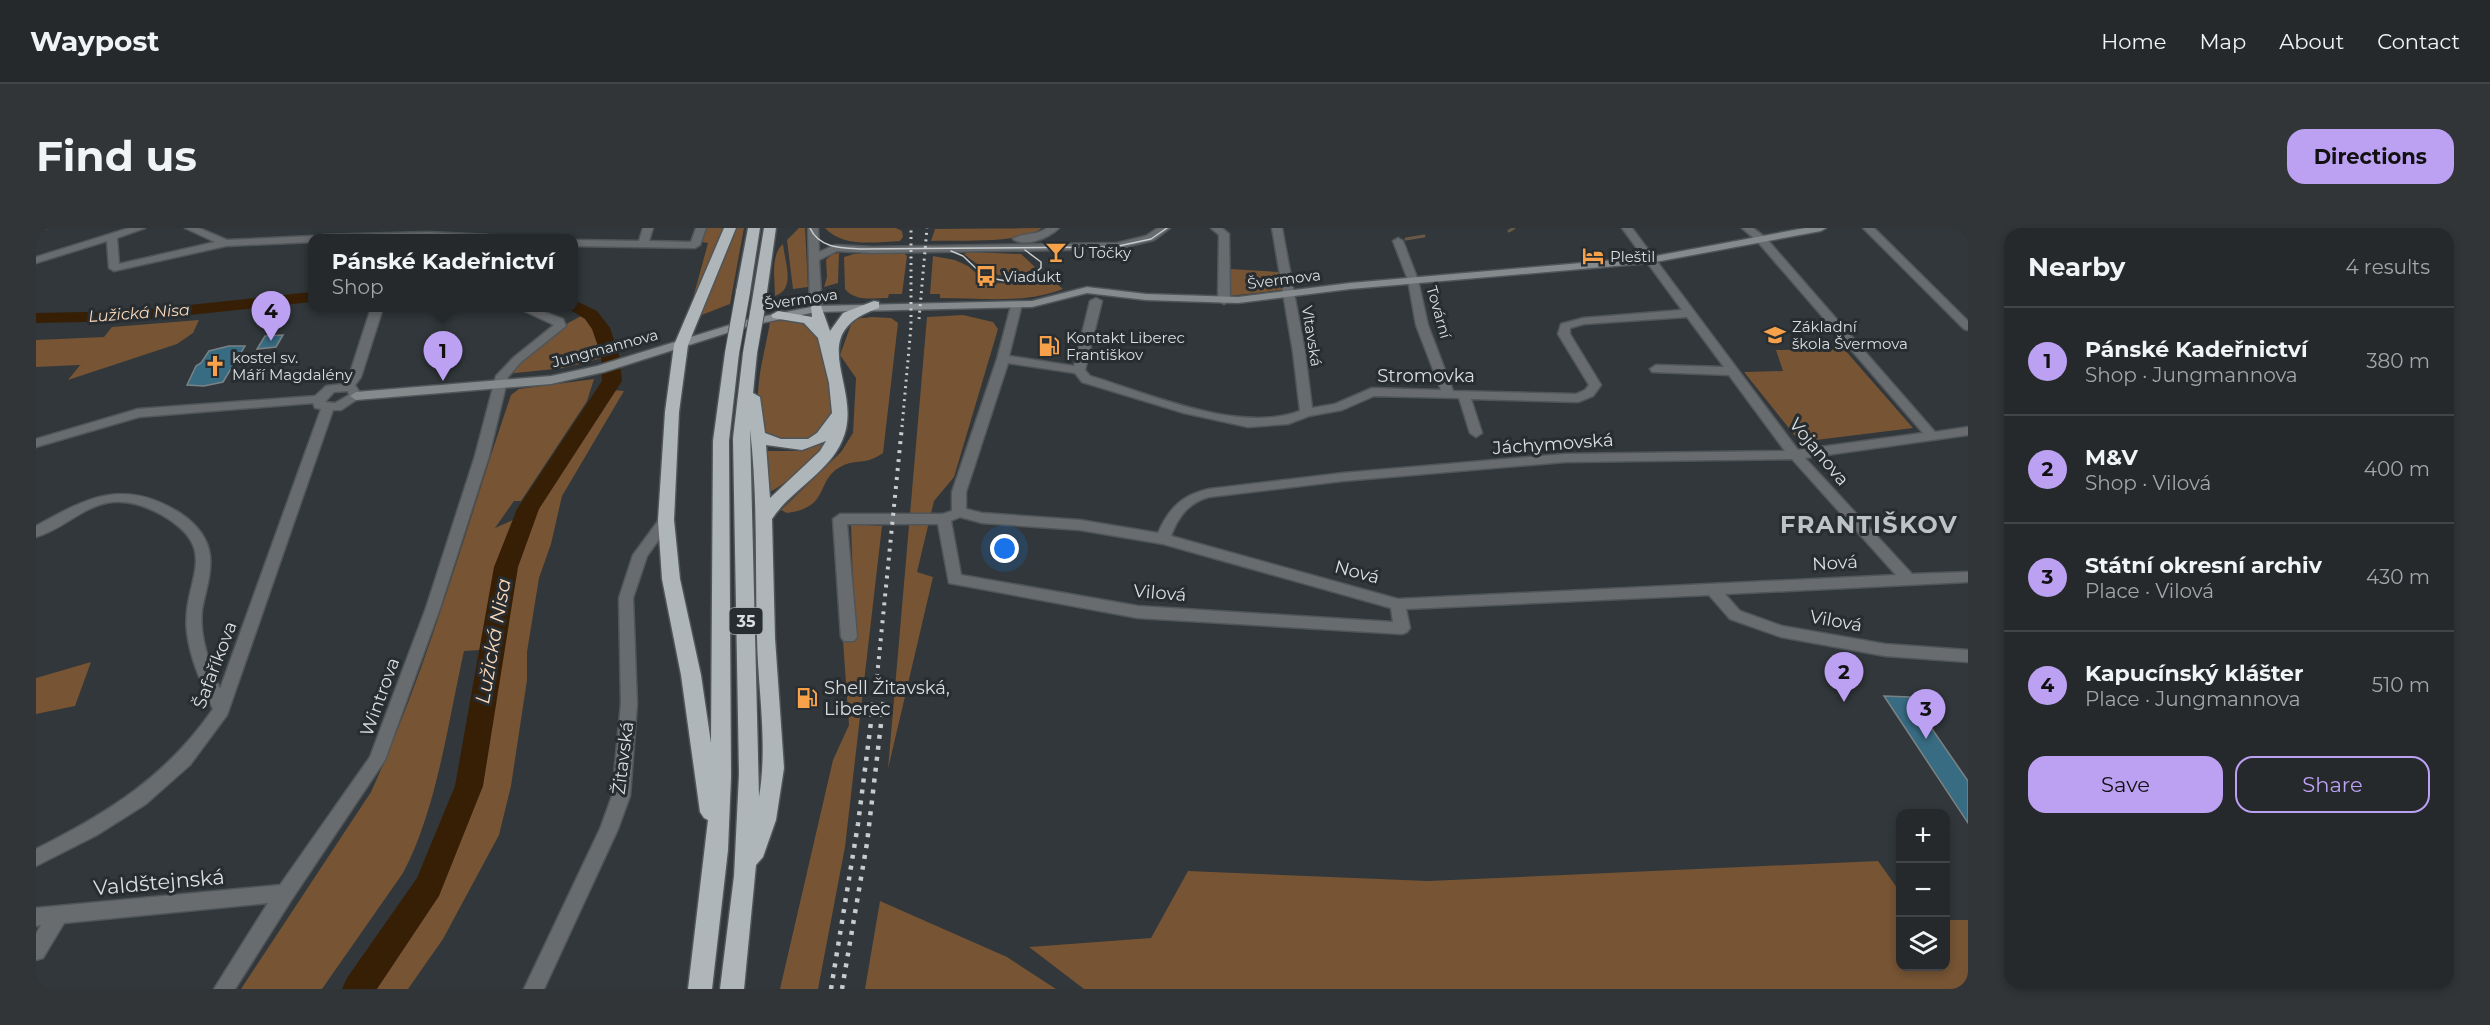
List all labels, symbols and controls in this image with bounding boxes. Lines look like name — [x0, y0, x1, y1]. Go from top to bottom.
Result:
text: Waypost — [30, 24, 160, 58]
text: Home — [2101, 29, 2166, 54]
text: Map — [2199, 29, 2246, 54]
text: About — [2279, 29, 2344, 54]
text: Contact — [2377, 29, 2460, 54]
button: Directions — [2287, 129, 2454, 184]
text: Find us — [36, 130, 197, 182]
popup — [308, 234, 578, 312]
bar icon: U Točky — [1044, 240, 1068, 264]
place label: U Točky — [1073, 243, 1132, 262]
hotel icon: Pleštil — [1581, 244, 1605, 268]
place label: Pleštil — [1610, 247, 1655, 266]
text: Pánské Kadeřnictví — [332, 248, 554, 275]
text: Nearby — [2028, 251, 2125, 283]
text: 4 results — [2345, 255, 2430, 279]
bus stop icon: Viadukt — [974, 264, 998, 288]
street label: Švermova — [1246, 265, 1322, 293]
place label: Viadukt — [1003, 267, 1061, 286]
text: Shop — [332, 275, 384, 299]
street label: Švermova — [763, 284, 839, 314]
street label: Tovární — [1422, 284, 1456, 341]
pin: 4 — [252, 291, 290, 341]
water label: Lužická Nisa — [88, 300, 190, 326]
street label: Vltavská — [1298, 304, 1326, 368]
place label: Základní škola Švermova — [1792, 317, 1908, 353]
school or university icon: Základní škola Švermova — [1763, 323, 1787, 347]
street label: Jungmannova — [549, 325, 660, 372]
place label: Kontakt Liberec Františkov — [1066, 328, 1185, 364]
pin: 1 — [424, 332, 462, 381]
fuel station icon: Kontakt Liberec Františkov — [1037, 334, 1061, 358]
text: Pánské Kadeřnictví — [2085, 336, 2308, 363]
place label: kostel sv. Máří Magdalény — [232, 348, 353, 384]
text: 1 — [2044, 349, 2051, 373]
text: 380 m — [2366, 349, 2430, 373]
church icon: kostel sv. Máří Magdalény — [203, 354, 227, 378]
text: Shop · Jungmannova — [2085, 363, 2298, 387]
street label: Stromovka — [1377, 365, 1475, 387]
street label: Vojanova — [1784, 414, 1854, 490]
street label: Jáchymovská — [1491, 429, 1614, 459]
text: M&V — [2085, 444, 2138, 471]
text: 2 — [2042, 457, 2053, 481]
text: 400 m — [2364, 457, 2430, 481]
text: Shop · Vilová — [2085, 471, 2211, 495]
district label: FRANTIŠKOV — [1780, 510, 1958, 539]
your location — [990, 534, 1019, 563]
street label: Nová — [1812, 551, 1858, 575]
text: Státní okresní archiv — [2085, 552, 2322, 579]
street label: Nová — [1332, 555, 1382, 589]
text: 3 — [2042, 565, 2053, 589]
text: 430 m — [2366, 565, 2430, 589]
water label: Lužická Nisa — [470, 576, 516, 706]
text: Place · Vilová — [2085, 579, 2214, 603]
street label: Vilová — [1133, 580, 1187, 606]
street label: Vilová — [1808, 606, 1864, 636]
road number: 35 — [730, 608, 762, 634]
street label: Šafaříkova — [188, 618, 242, 712]
pin: 2 — [1824, 652, 1864, 702]
street label: Wintrova — [356, 655, 404, 739]
text: Kapucínský klášter — [2085, 660, 2303, 687]
text: 4 — [2041, 673, 2054, 697]
text: 510 m — [2372, 673, 2430, 697]
place label: Shell Žitavská, Liberec — [824, 677, 950, 720]
fuel station icon: Shell Žitavská, Liberec — [795, 686, 819, 710]
text: Place · Jungmannova — [2085, 687, 2300, 711]
pin: 3 — [1906, 690, 1946, 739]
street label: Žitavská — [608, 720, 638, 796]
button: Save — [2028, 756, 2223, 813]
button: Share — [2235, 756, 2430, 813]
map controls — [1896, 809, 1950, 971]
button: + — [1896, 809, 1950, 863]
button: − — [1896, 863, 1950, 917]
street label: Valdštejnská — [92, 864, 226, 900]
button: layers — [1896, 917, 1950, 971]

